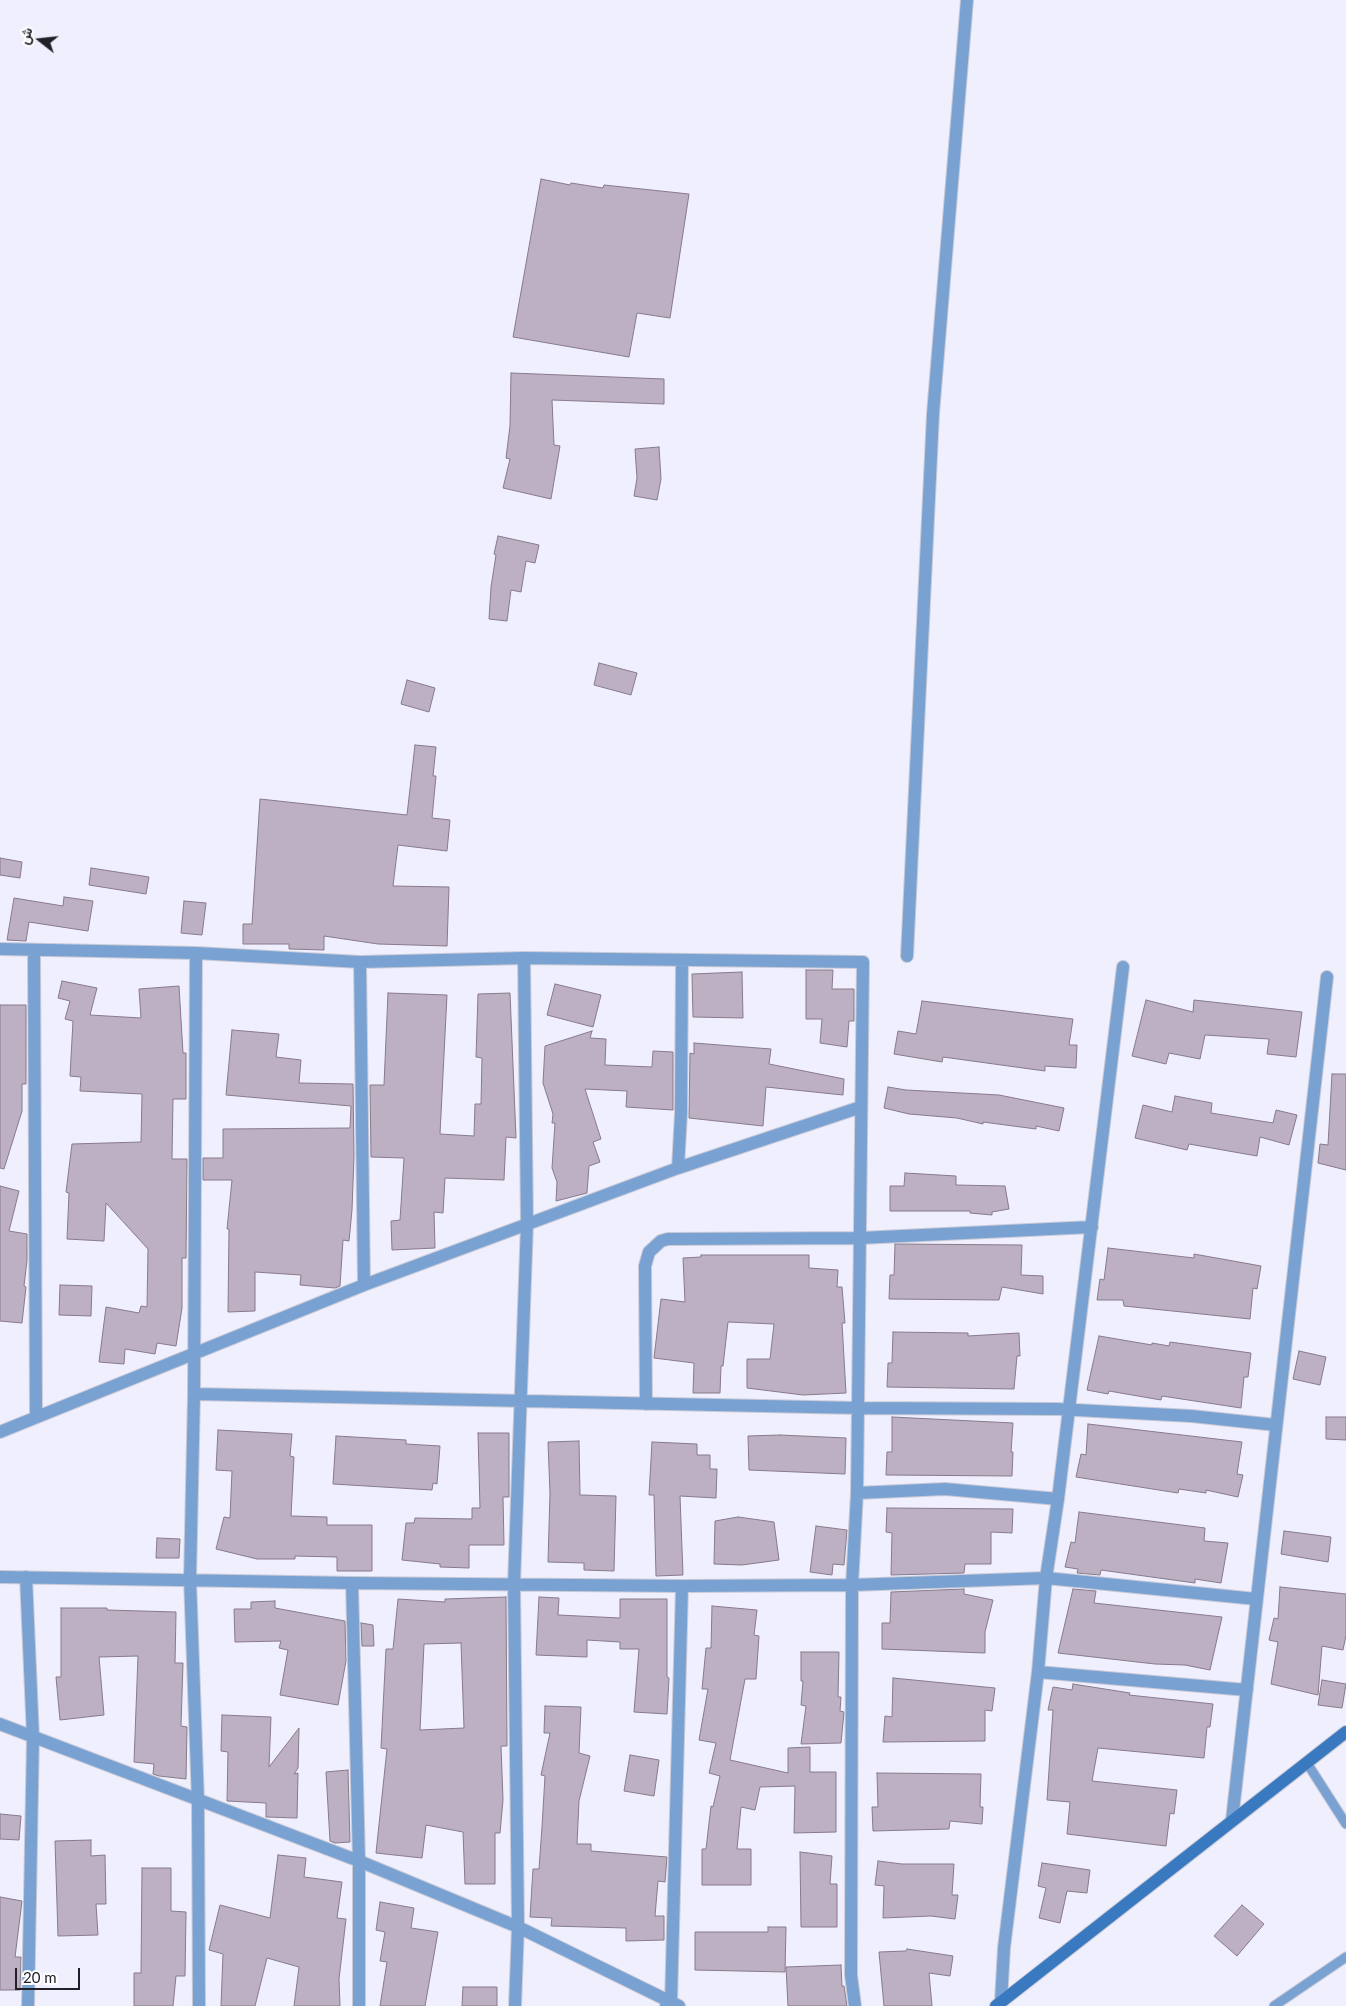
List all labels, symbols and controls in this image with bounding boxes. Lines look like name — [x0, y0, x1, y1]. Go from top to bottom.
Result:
north arrow — [15, 15, 65, 65]
text: ش — [15, 25, 36, 46]
scale bar — [18, 1958, 82, 1990]
text: 20 m — [23, 1968, 57, 1986]

